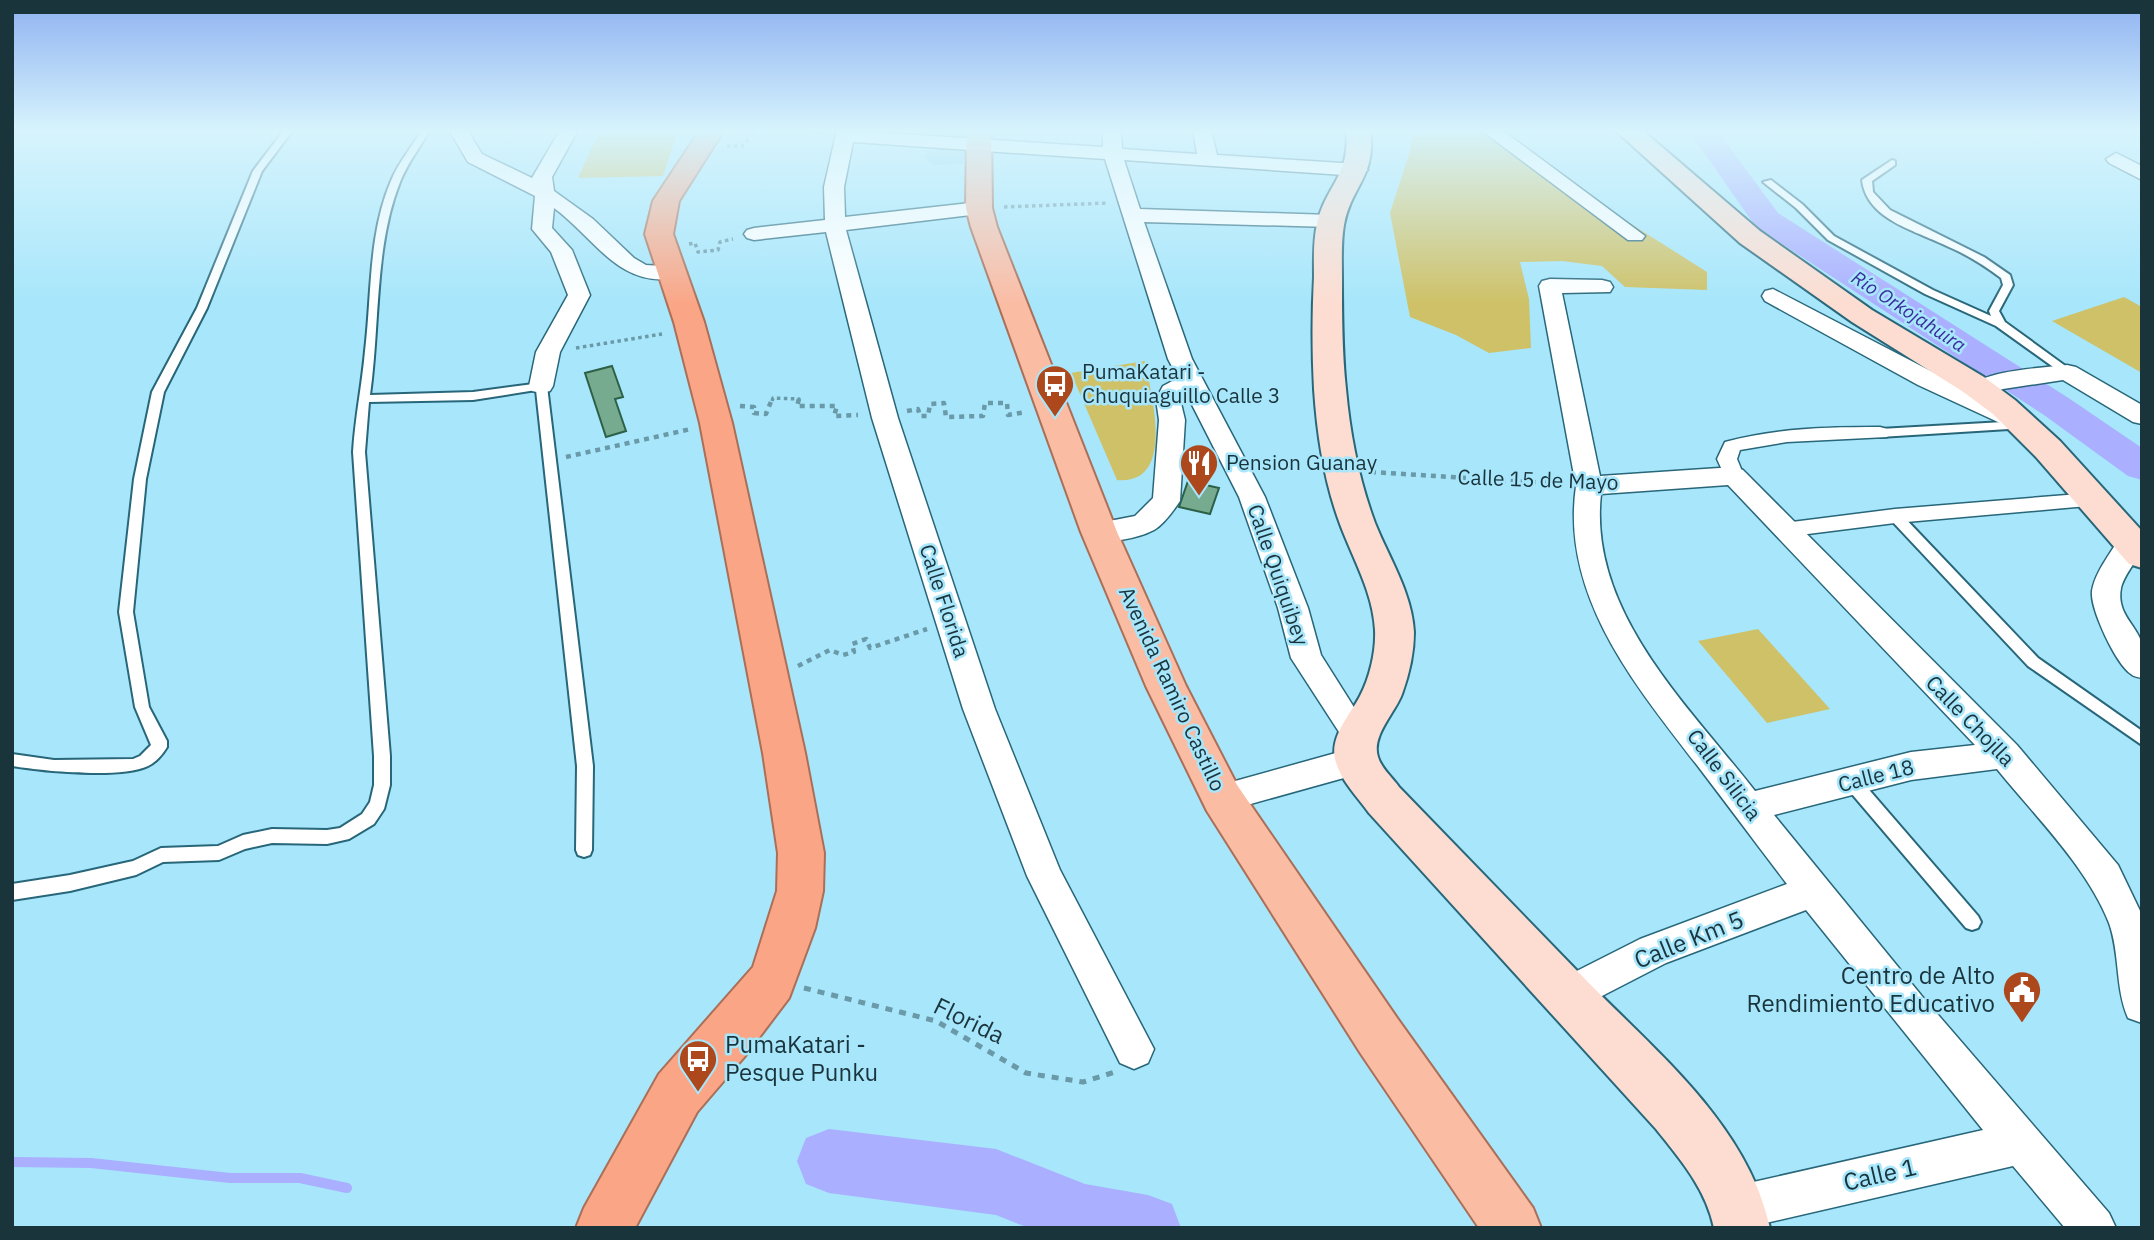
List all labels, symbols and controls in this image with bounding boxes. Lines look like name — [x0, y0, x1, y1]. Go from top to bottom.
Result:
water label: Río Orkojahuira — [1847, 265, 1971, 357]
place label: PumaKatari - Chuquiaguillo Calle 3 — [1082, 357, 1280, 409]
bus stop icon: PumaKatari - Chuquiaguillo Calle 3 — [1034, 363, 1076, 418]
restaurant icon: Pension Guanay — [1178, 442, 1220, 497]
place label: Pension Guanay — [1226, 448, 1378, 476]
street label: Calle 15 de Mayo — [1457, 462, 1619, 496]
street label: Calle Quiquibey — [1242, 500, 1316, 649]
street label: Calle Florida — [913, 540, 976, 661]
street label: Avenida Ramiro Castillo — [1113, 582, 1233, 795]
street label: Calle Chojlla — [1920, 669, 2021, 772]
street label: Calle Silicia — [1681, 723, 1768, 826]
street label: Calle 18 — [1835, 752, 1917, 798]
street label: Calle Km 5 — [1629, 903, 1748, 976]
place label: Centro de Alto Rendimiento Educativo — [1746, 959, 1995, 1019]
public building icon: Centro de Alto Rendimiento Educativo — [2001, 969, 2043, 1024]
street label: Florida — [929, 989, 1010, 1051]
place label: PumaKatari - Pesque Punku — [725, 1028, 878, 1088]
bus stop icon: PumaKatari - Pesque Punku — [677, 1038, 719, 1093]
street label: Calle 1 — [1840, 1150, 1919, 1198]

